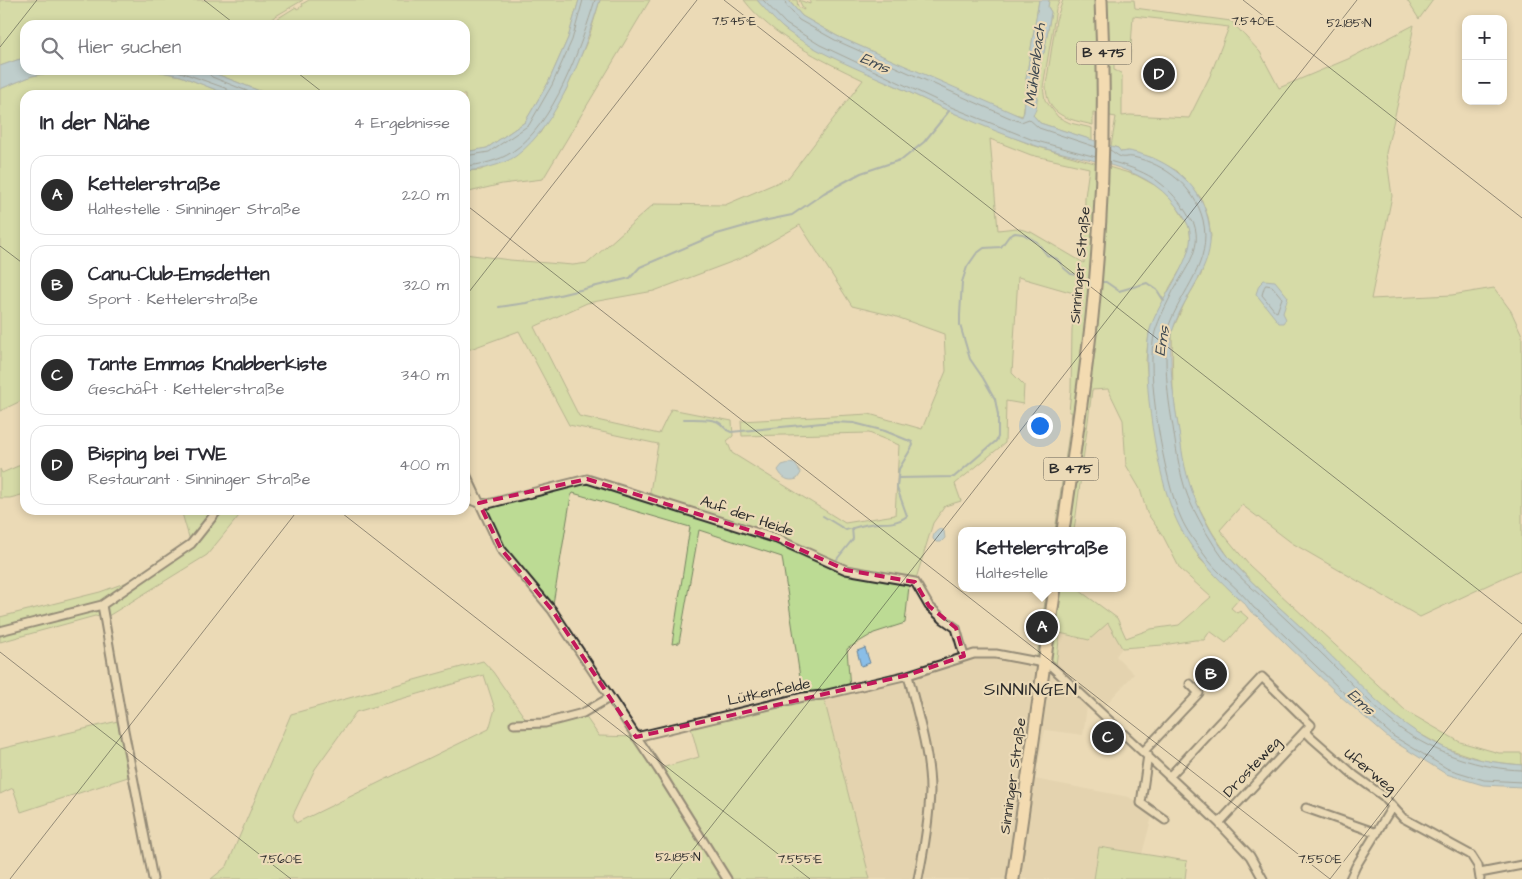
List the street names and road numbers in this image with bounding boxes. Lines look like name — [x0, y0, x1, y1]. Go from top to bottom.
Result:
road number: B 475 — [1076, 42, 1132, 64]
street label: Sinninger Straße — [1064, 206, 1097, 324]
road number: B 475 — [1044, 458, 1098, 480]
street label: Auf der Heide — [697, 490, 797, 542]
street label: Lütkenfelde — [726, 673, 812, 711]
street label: Sinninger Straße — [994, 717, 1033, 836]
street label: Drosteweg — [1218, 732, 1287, 803]
street label: Uferweg — [1339, 743, 1401, 800]

